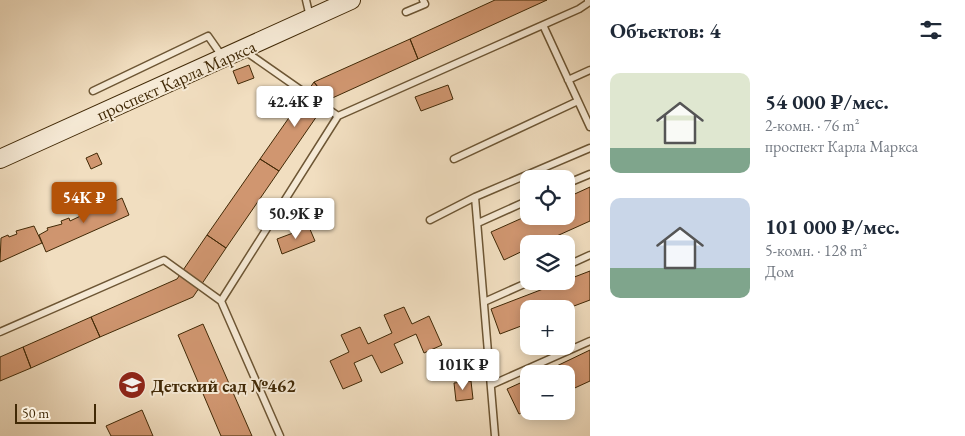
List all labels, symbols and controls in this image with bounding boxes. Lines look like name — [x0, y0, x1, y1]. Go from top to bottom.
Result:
icon: filters — [917, 16, 945, 44]
text: Объектов: 4 — [610, 17, 721, 44]
street label: проспект Карла Маркса — [93, 34, 260, 126]
pin: 42.4K ₽ — [249, 86, 341, 128]
text: 54 000 ₽/мес. — [765, 88, 889, 115]
text: 42.4K ₽ — [267, 91, 323, 112]
icon: home — [650, 93, 710, 153]
text: 2-комн. · 76 m² — [765, 115, 860, 136]
text: проспект Карла Маркса — [765, 136, 918, 157]
map controls — [520, 170, 575, 420]
button: locate — [520, 170, 575, 225]
pin: 54K ₽ — [49, 182, 119, 224]
text: 54K ₽ — [63, 187, 105, 208]
pin: 50.9K ₽ — [250, 198, 342, 240]
text: 50.9K ₽ — [268, 203, 324, 224]
text: 101 000 ₽/мес. — [765, 213, 900, 240]
icon: home — [650, 218, 710, 278]
button: layers — [520, 235, 575, 290]
text: 5-комн. · 128 m² — [765, 240, 867, 261]
text: Дом — [765, 261, 794, 282]
button: + — [520, 300, 575, 355]
pin: 101K ₽ — [422, 348, 504, 391]
text: 101K ₽ — [437, 354, 489, 375]
button: − — [520, 365, 575, 420]
school or university icon: Детский сад №462 — [117, 370, 147, 400]
place label: Детский сад №462 — [151, 374, 296, 397]
scale bar — [15, 401, 96, 424]
text: 50 m — [22, 404, 49, 422]

